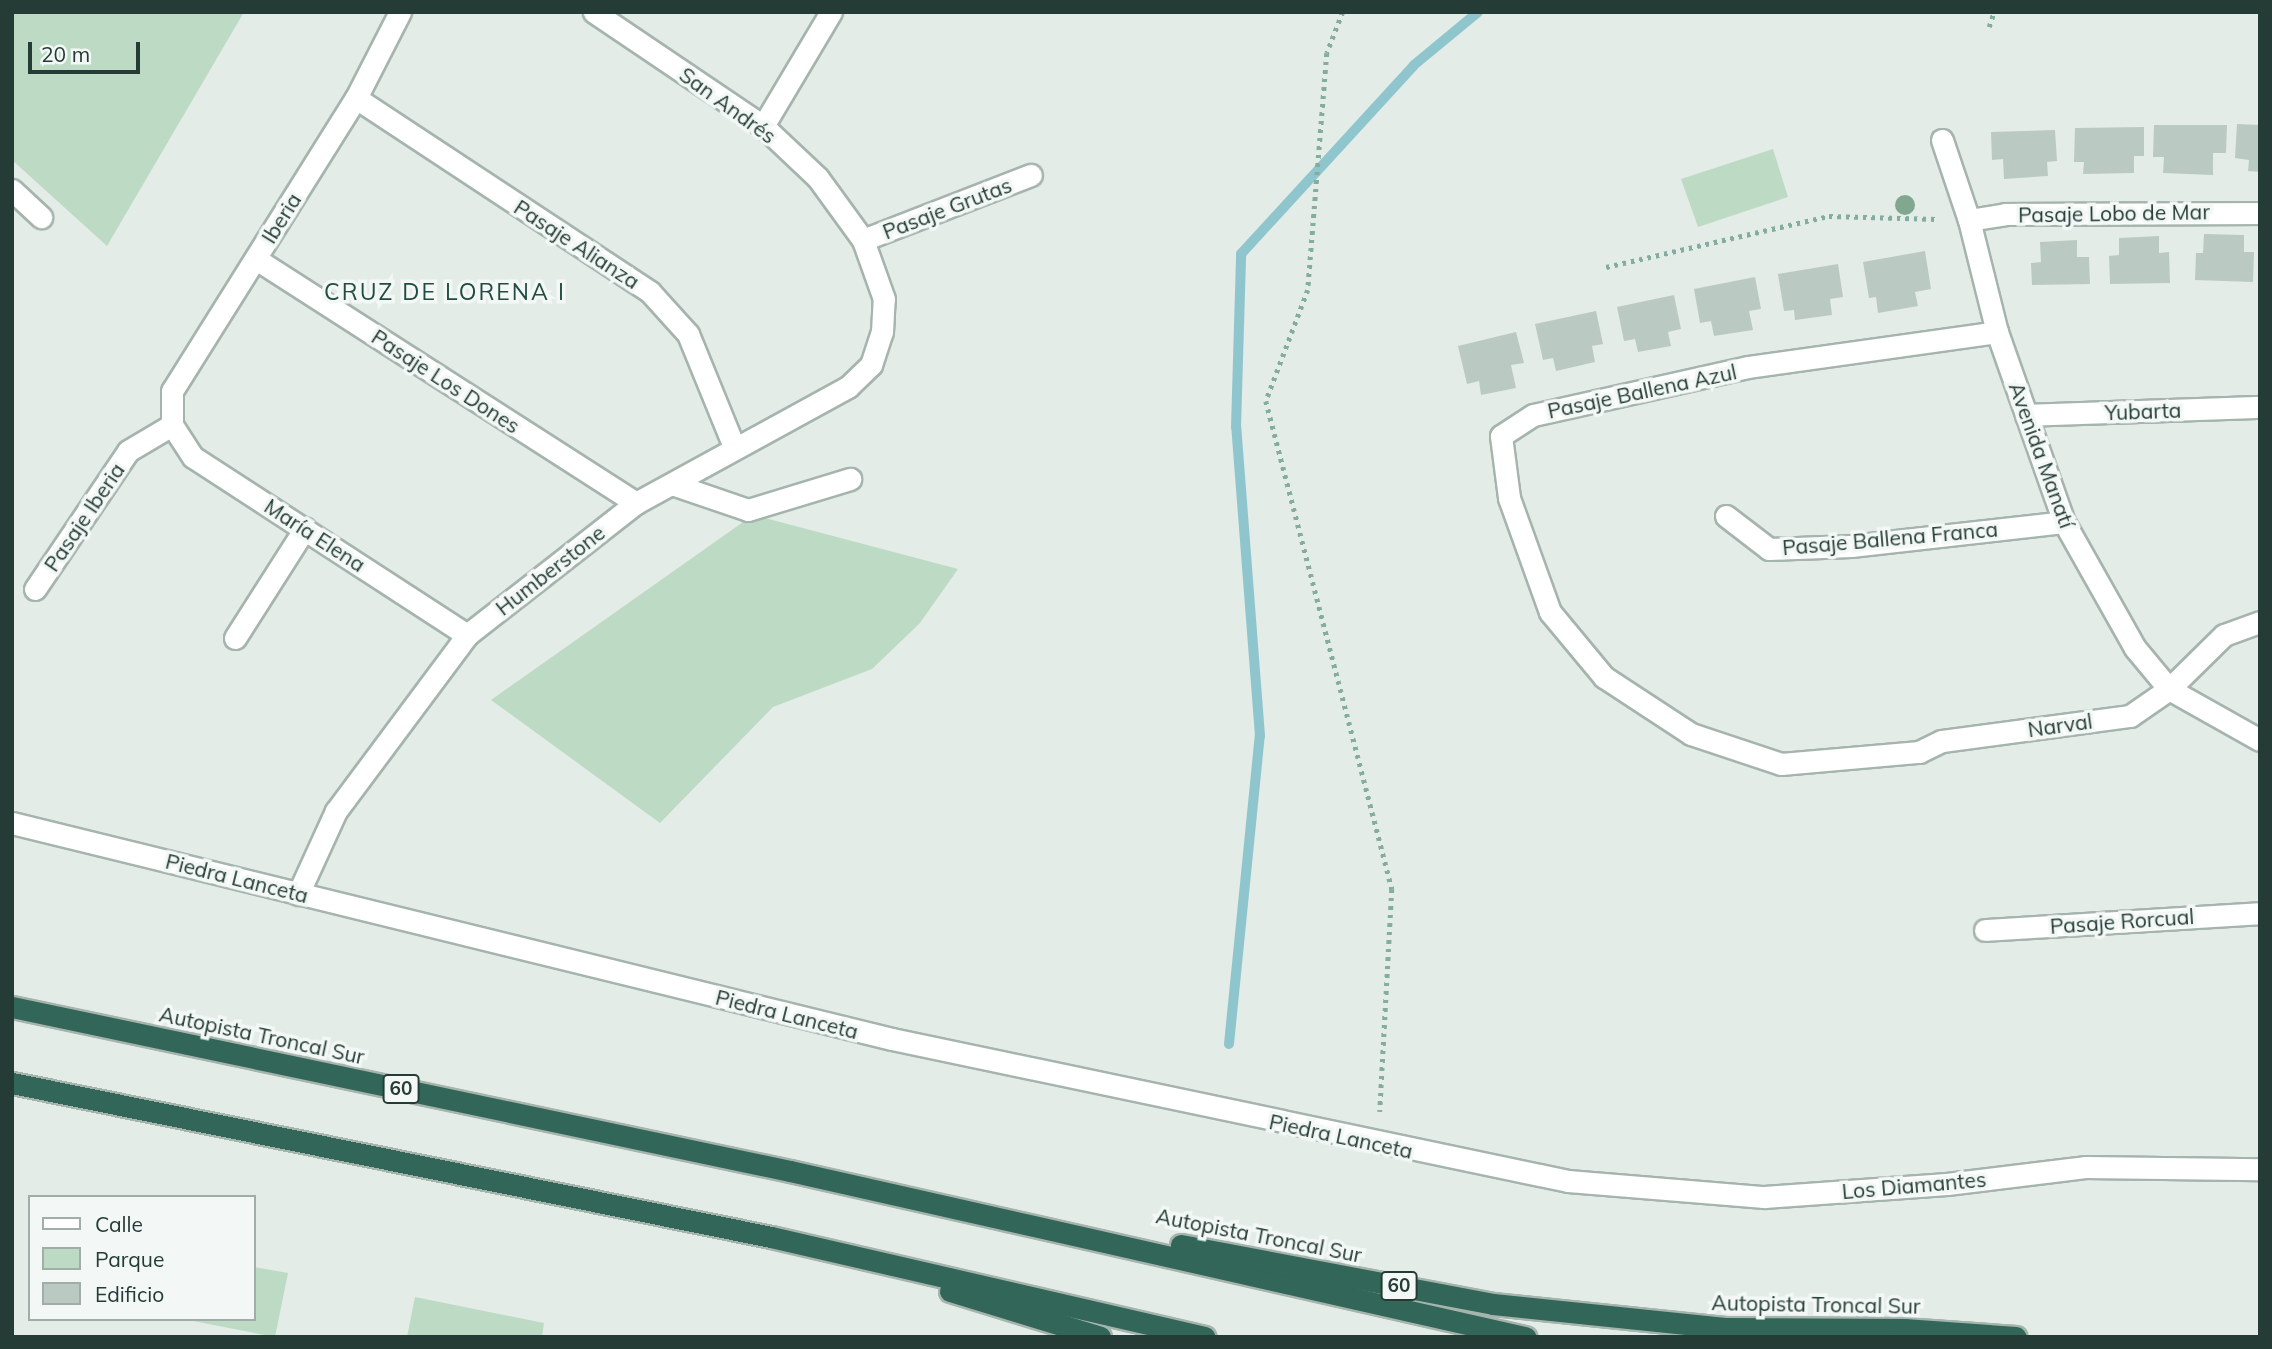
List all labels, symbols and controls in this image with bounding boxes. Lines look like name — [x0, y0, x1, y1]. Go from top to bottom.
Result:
scale bar — [32, 28, 144, 72]
text: 20 m — [41, 41, 90, 67]
street label: San Andrés — [675, 62, 781, 148]
street label: Pasaje Grutas — [879, 172, 1015, 244]
street label: Iberia — [256, 188, 306, 248]
street label: Pasaje Alianza — [510, 194, 644, 294]
street label: Pasaje Lobo de Mar — [2018, 199, 2210, 227]
district label: CRUZ DE LORENA I — [326, 278, 564, 306]
street label: Pasaje Los Dones — [367, 324, 525, 438]
street label: Pasaje Ballena Azul — [1545, 359, 1739, 423]
street label: Avenida Manatí — [2004, 379, 2080, 531]
street label: Yubarta — [2104, 397, 2182, 425]
street label: Pasaje Iberia — [39, 458, 129, 576]
street label: María Elena — [260, 493, 370, 577]
street label: Pasaje Ballena Franca — [1781, 516, 1999, 560]
street label: Humberstone — [490, 520, 610, 620]
street label: Narval — [2026, 708, 2094, 742]
street label: Piedra Lanceta — [163, 848, 311, 908]
street label: Pasaje Rorcual — [2049, 903, 2195, 939]
street label: Piedra Lanceta — [713, 984, 861, 1044]
street label: Autopista Troncal Sur — [157, 1001, 367, 1069]
road number: 60 — [382, 1074, 420, 1105]
street label: Piedra Lanceta — [1267, 1108, 1415, 1164]
street label: Los Diamantes — [1841, 1166, 1987, 1204]
legend — [28, 1195, 256, 1321]
street label: Autopista Troncal Sur — [1154, 1203, 1364, 1267]
text: Calle — [95, 1211, 143, 1237]
text: Parque — [95, 1246, 164, 1272]
road number: 60 — [1380, 1270, 1418, 1302]
text: Edificio — [95, 1281, 164, 1307]
street label: Autopista Troncal Sur — [1711, 1290, 1921, 1318]

